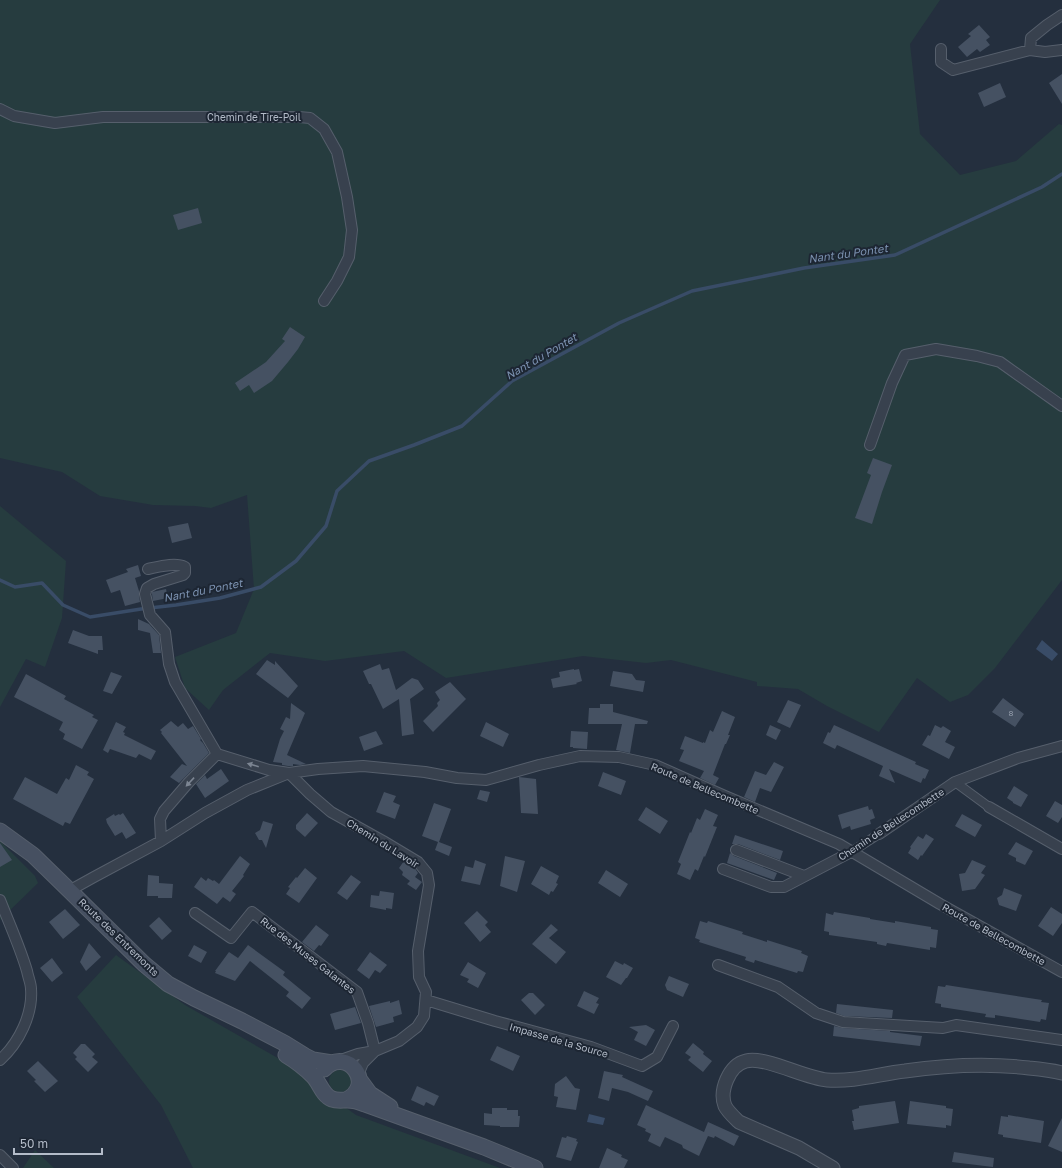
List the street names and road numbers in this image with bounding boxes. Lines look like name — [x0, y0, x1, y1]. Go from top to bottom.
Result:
street label: Chemin de Tire-Poil — [207, 111, 301, 123]
street label: Route de Bellecombette — [649, 760, 761, 816]
street label: Chemin de Bellecombette — [836, 785, 946, 863]
street label: Chemin du Lavoir — [345, 816, 421, 870]
street label: Route des Entremonts — [76, 896, 162, 978]
street label: Route de Bellecombette — [940, 901, 1048, 967]
street label: Rue des Muses Galantes — [258, 914, 358, 996]
street label: Impasse de la Source — [508, 1020, 610, 1060]

